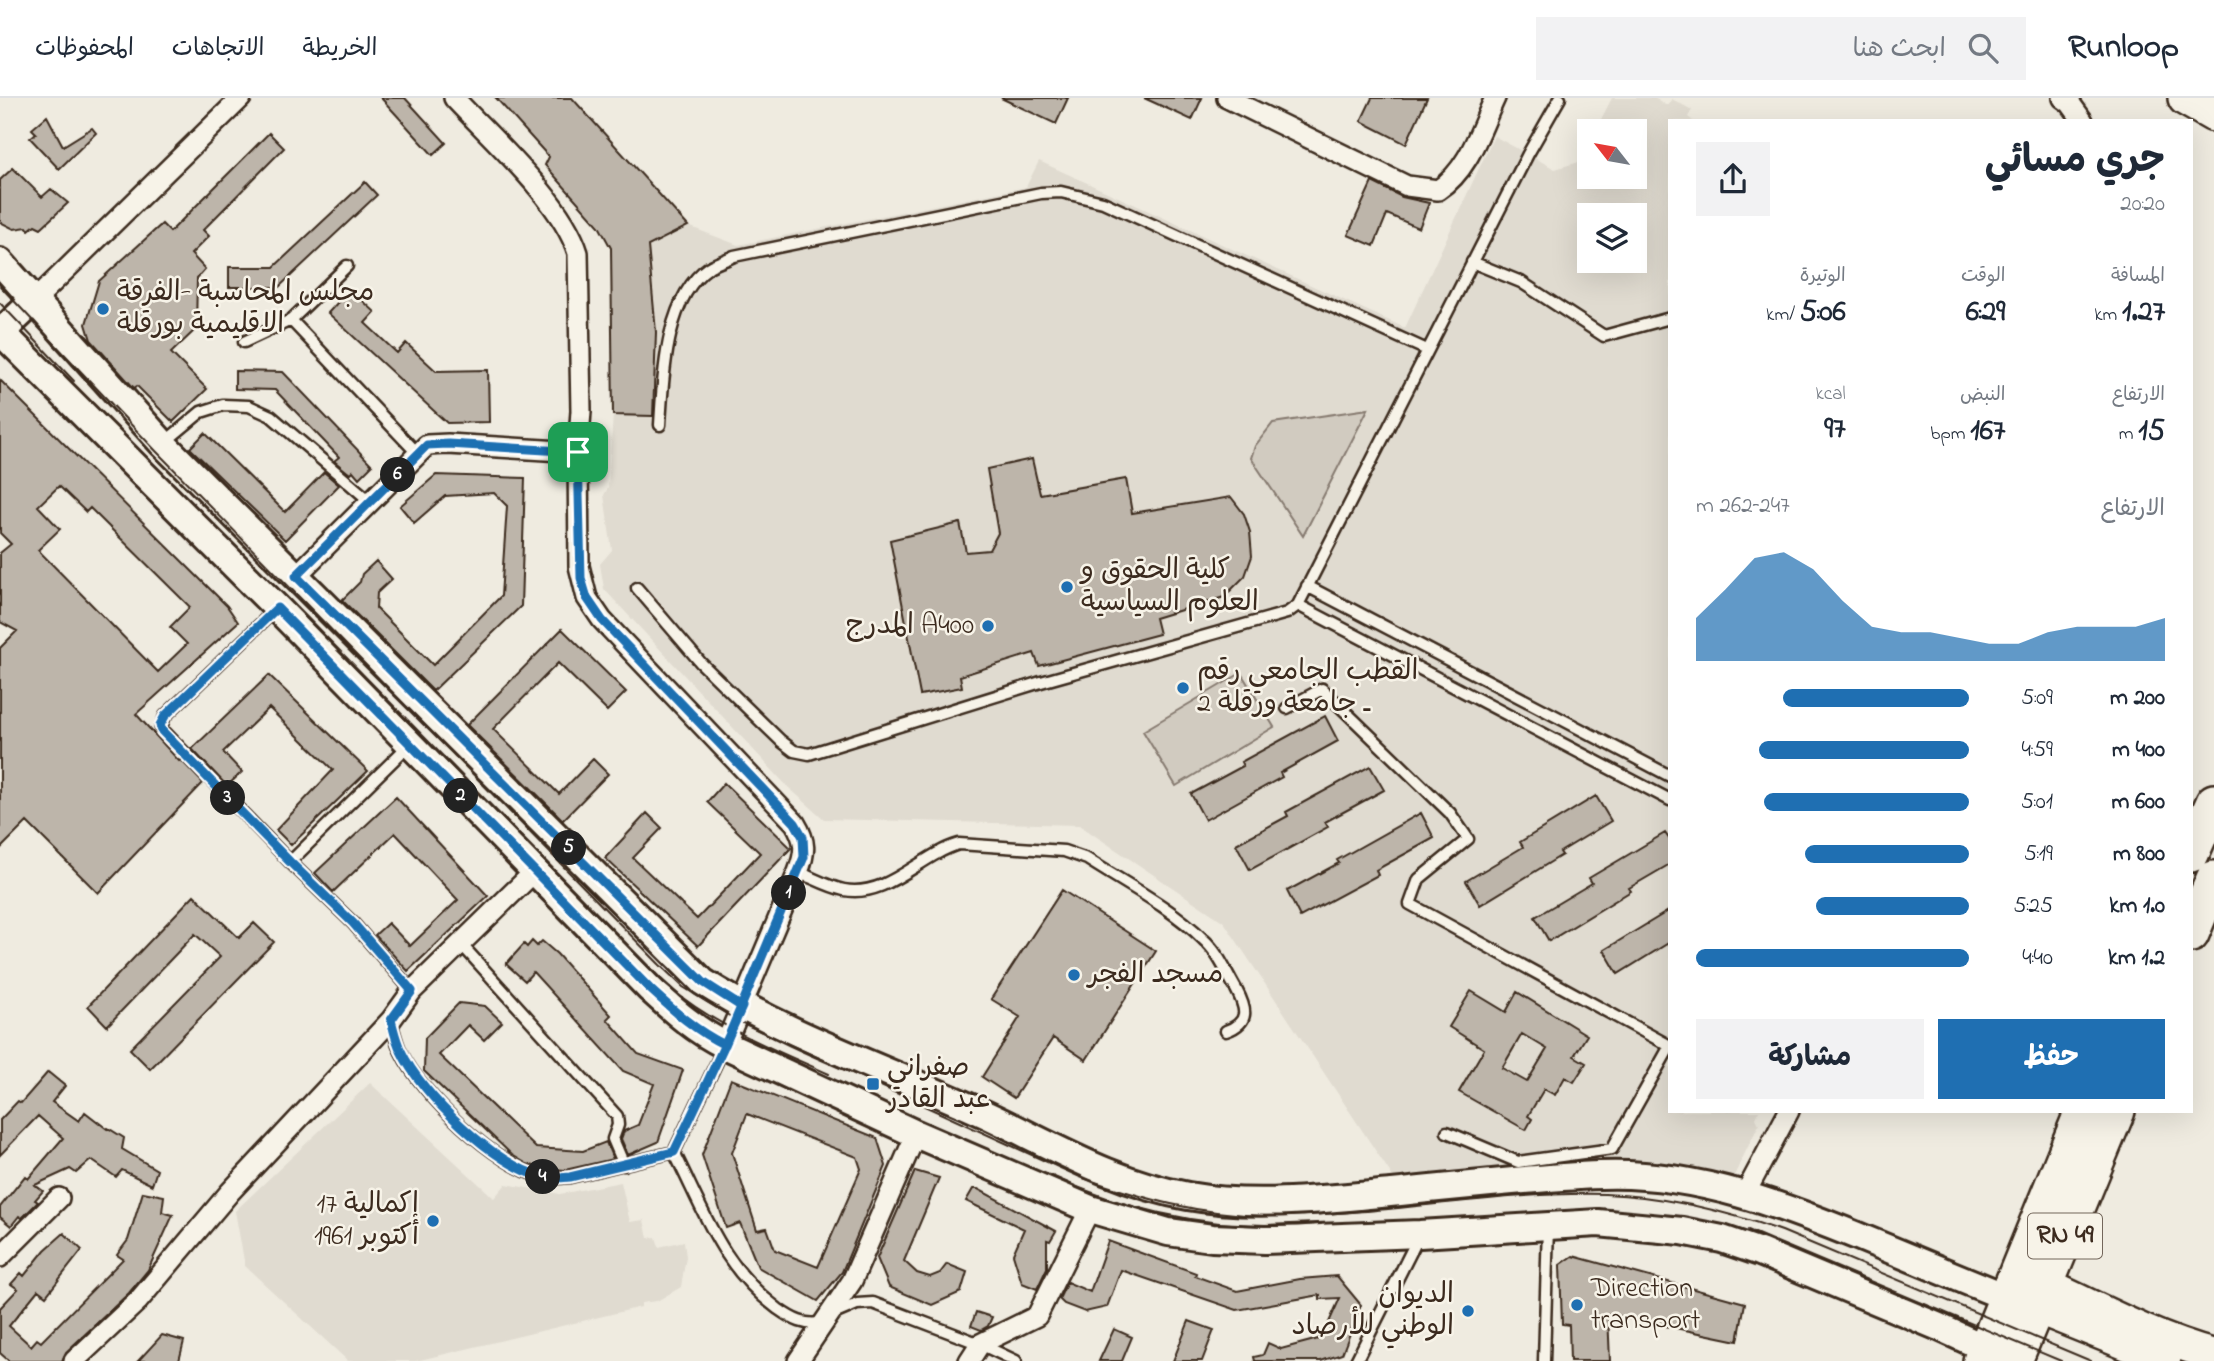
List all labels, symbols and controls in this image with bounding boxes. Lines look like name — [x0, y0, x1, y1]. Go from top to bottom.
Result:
search box — [1536, 17, 2026, 80]
text: Runloop — [2068, 24, 2179, 72]
icon: search — [1964, 29, 2002, 67]
text: ابحث هنا — [1852, 31, 1946, 69]
text: المحفوظات — [35, 32, 134, 67]
text: الاتجاهات — [172, 32, 265, 67]
text: الخريطة — [303, 32, 377, 67]
north arrow — [1577, 119, 1647, 189]
map controls — [1577, 119, 1647, 273]
text: جري مسائي — [1985, 134, 2165, 190]
button: share — [1696, 142, 1770, 216]
text: 20:20 — [2120, 188, 2165, 221]
button: layers — [1577, 203, 1647, 273]
text: الوتيرة — [1800, 263, 1846, 290]
text: الوقت — [1961, 263, 2005, 290]
text: المسافة — [2111, 263, 2165, 290]
place label: مجلس المحاسبة -الفرقة الاقليمية بورقلة — [117, 273, 374, 346]
text: 5:06 — [1800, 291, 1846, 335]
text: 6:29 — [1966, 291, 2005, 335]
text: 1.27 — [2122, 291, 2165, 335]
marker: مجلس المحاسبة -الفرقة الاقليمية بورقلة — [95, 301, 111, 317]
text: /km — [1766, 302, 1800, 329]
text: km — [2094, 302, 2122, 329]
text: kcal — [1815, 381, 1846, 408]
text: النبض — [1960, 382, 2005, 409]
text: الارتفاع — [2112, 382, 2165, 409]
text: 97 — [1824, 408, 1846, 452]
text: 167 — [1970, 410, 2005, 454]
text: 15 — [2138, 410, 2165, 454]
text: bpm — [1930, 421, 1970, 448]
text: m — [2119, 421, 2138, 448]
pin — [548, 422, 608, 482]
icon: arrive — [559, 433, 597, 471]
pin: 6 — [380, 458, 416, 492]
text: 6 — [393, 461, 402, 488]
text: 247–262 m — [1696, 490, 1790, 523]
text: الارتفاع — [2101, 493, 2165, 526]
place label: كلية الحقوق و العلوم السياسية — [1079, 551, 1259, 624]
marker: كلية الحقوق و العلوم السياسية — [1059, 579, 1075, 595]
place label: المدرج A400 — [846, 606, 974, 647]
marker: المدرج A400 — [980, 618, 996, 634]
place label: القطب الجامعي رقم 2 ـ جامعة ورقلة — [1197, 652, 1418, 725]
marker: القطب الجامعي رقم 2 ـ جامعة ورقلة — [1175, 680, 1191, 696]
text: 5:09 — [2021, 682, 2053, 715]
text: 200 m — [2110, 682, 2165, 715]
text: 4:59 — [2021, 734, 2053, 767]
text: 400 m — [2112, 734, 2165, 767]
pin: 2 — [444, 778, 478, 814]
pin: 3 — [210, 780, 246, 816]
text: 2 — [456, 782, 465, 809]
text: 3 — [224, 784, 231, 811]
text: 5:01 — [2021, 786, 2053, 819]
text: 600 m — [2111, 786, 2165, 819]
pin: 5 — [552, 830, 586, 866]
text: 5 — [563, 834, 574, 861]
text: 5:19 — [2024, 838, 2053, 871]
text: 800 m — [2113, 838, 2165, 871]
pin: 1 — [772, 876, 806, 910]
text: 1 — [785, 879, 792, 906]
text: 5:25 — [2013, 890, 2053, 923]
text: 1.0 km — [2109, 890, 2165, 923]
text: 4:40 — [2022, 942, 2053, 975]
text: 1.2 km — [2108, 942, 2165, 975]
place label: مسجد الفجر — [1086, 955, 1223, 996]
marker: مسجد الفجر — [1066, 967, 1082, 983]
button: مشاركة — [1696, 1019, 1924, 1099]
button: حفظ — [1938, 1019, 2165, 1099]
place label: صفراني عبد القادر — [885, 1048, 990, 1121]
marker: صفراني عبد القادر — [865, 1076, 881, 1092]
pin: 4 — [526, 1160, 560, 1194]
text: 4 — [539, 1163, 546, 1190]
place label: إكمالية 17 أكتوبر 1961 — [314, 1185, 419, 1258]
marker: إكمالية 17 أكتوبر 1961 — [425, 1213, 441, 1229]
road number: RN 49 — [2028, 1214, 2102, 1259]
place label: Direction transport — [1590, 1269, 1700, 1342]
place label: الديوان الوطني للأرصاد — [1291, 1275, 1454, 1349]
marker: Direction transport — [1569, 1297, 1585, 1313]
marker: الديوان الوطني للأرصاد — [1460, 1303, 1476, 1319]

